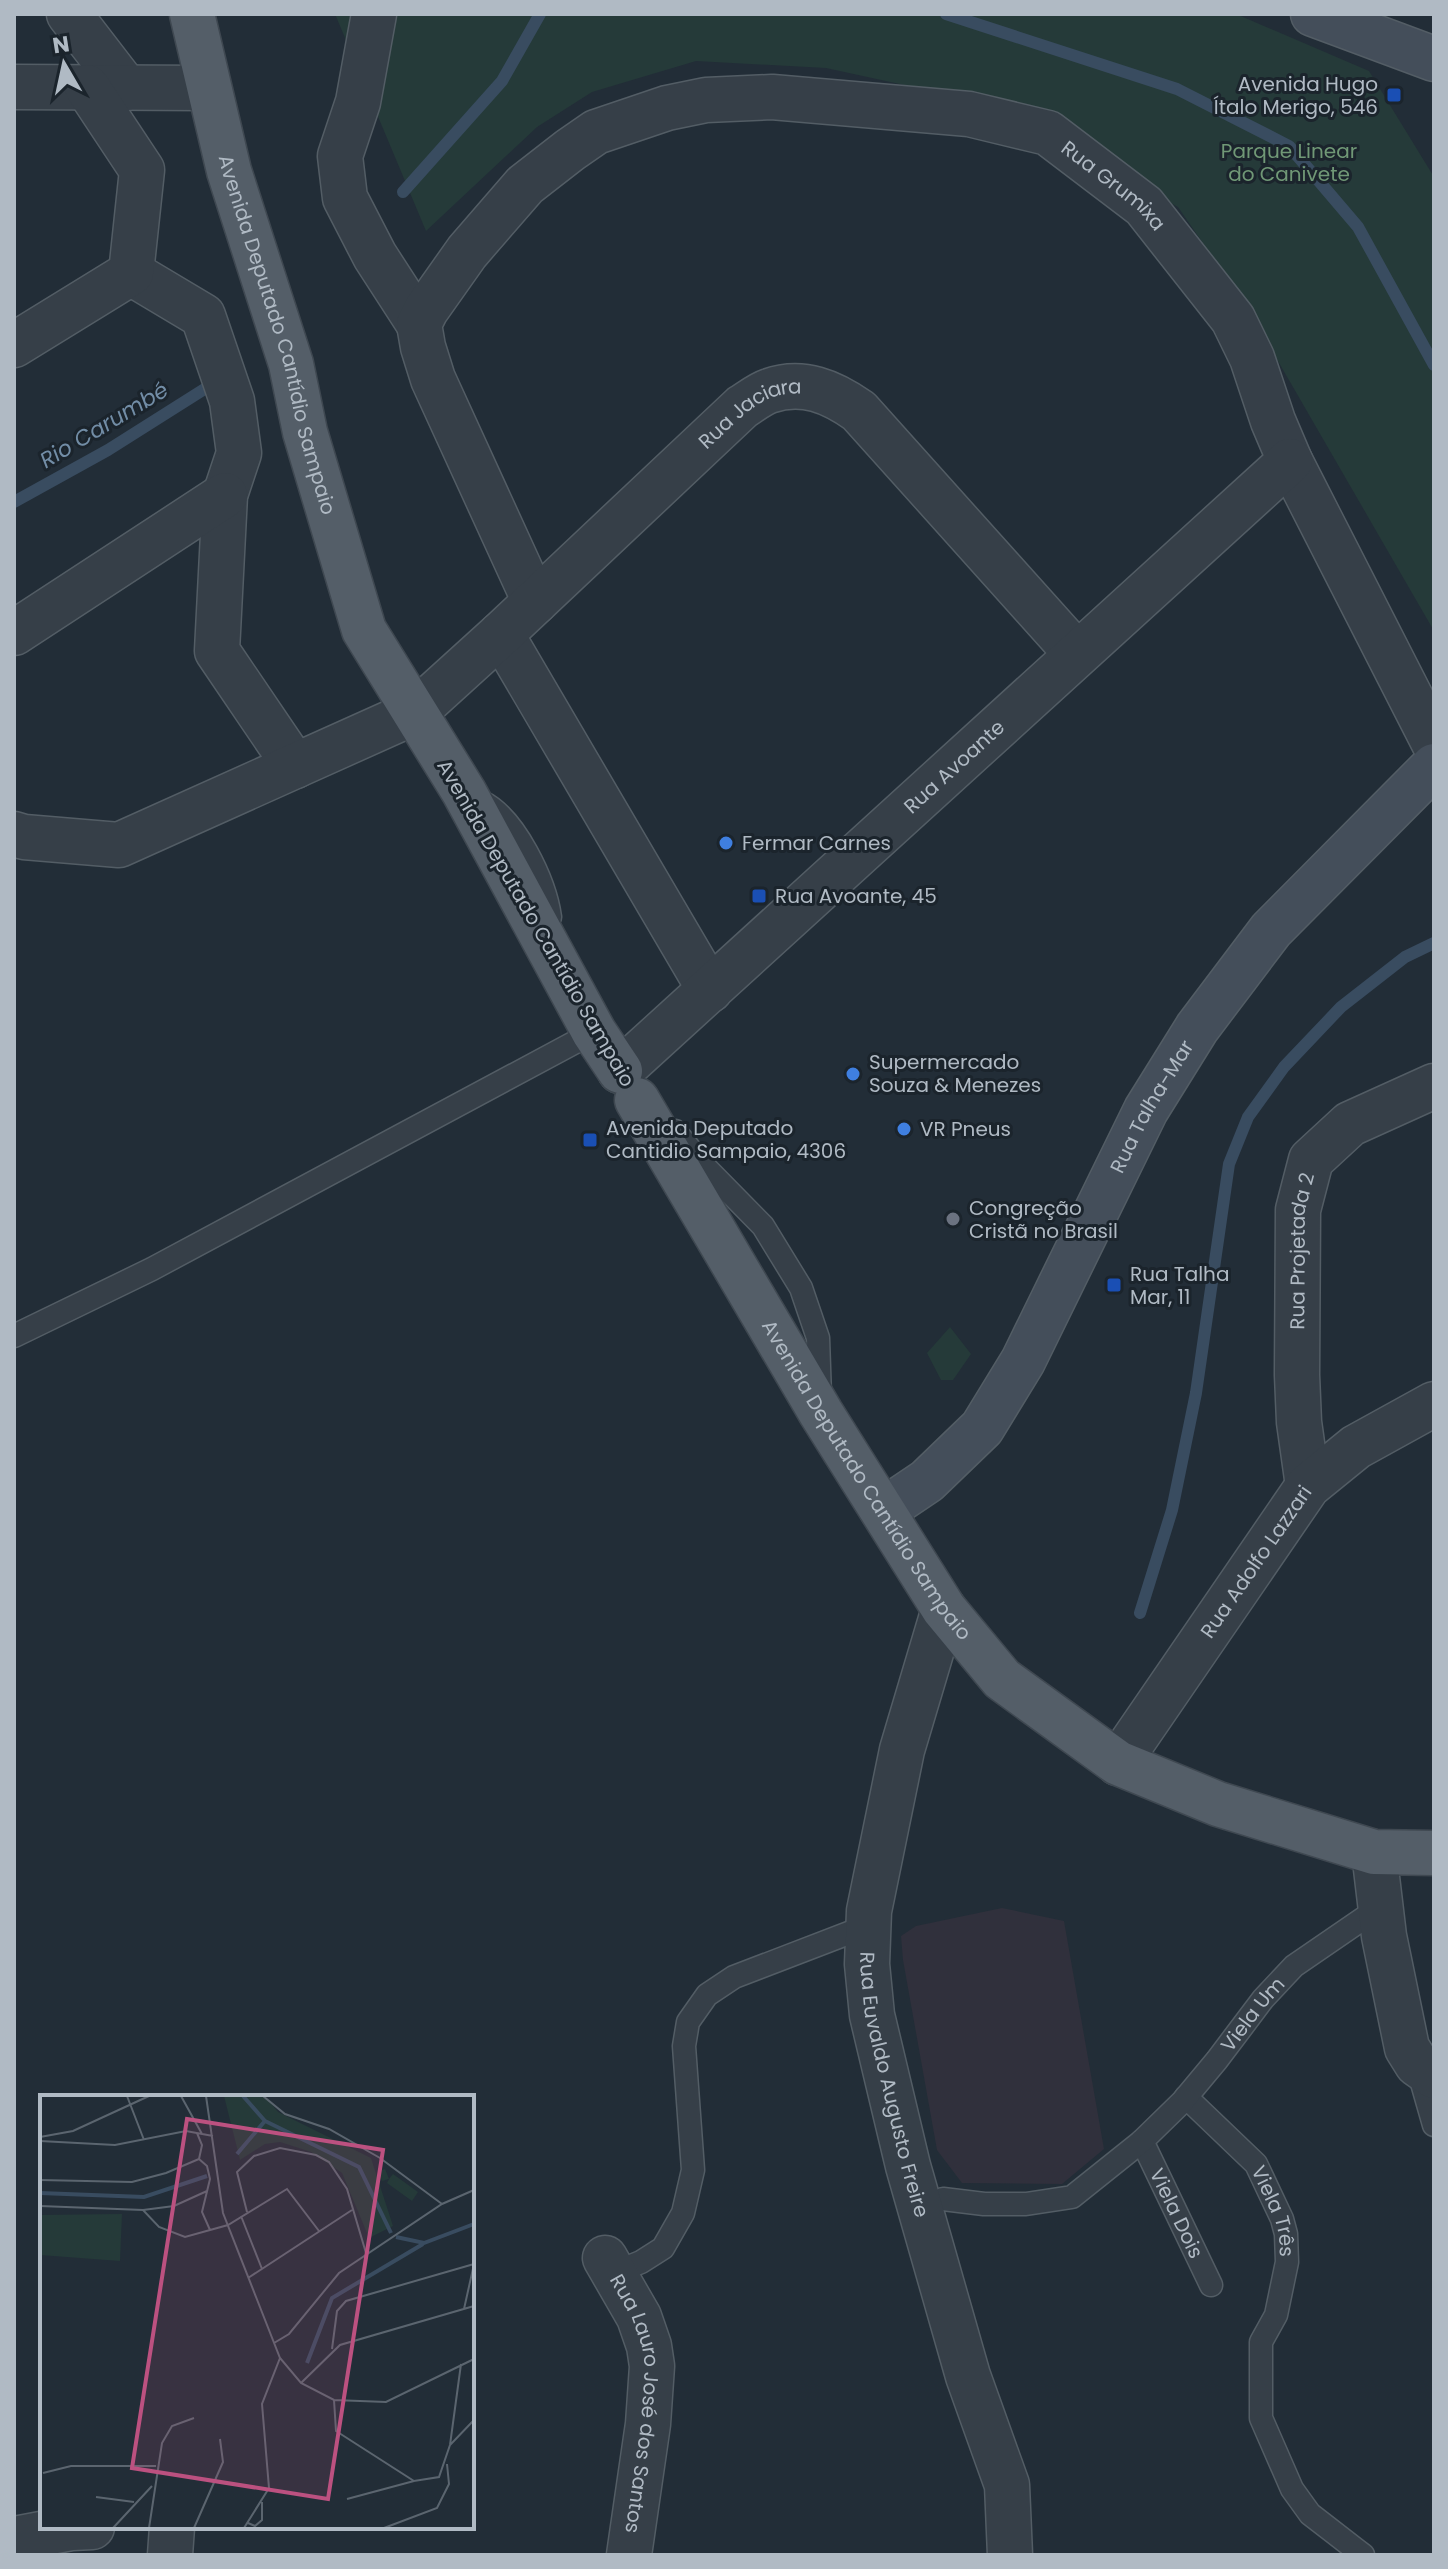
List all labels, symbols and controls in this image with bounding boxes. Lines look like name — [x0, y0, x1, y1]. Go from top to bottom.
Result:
north arrow — [24, 24, 104, 104]
text: N — [50, 28, 72, 61]
place label: Avenida Hugo Ítalo Merigo, 546 — [1214, 70, 1378, 121]
marker: Avenida Hugo Ítalo Merigo, 546 — [1385, 86, 1403, 104]
street label: Rua Grumixa — [1055, 134, 1172, 236]
park label: Parque Linear do Canivete — [1221, 137, 1357, 188]
street label: Avenida Deputado Cantídio Sampaio — [212, 152, 343, 518]
street label: Rua Jaciara — [692, 372, 801, 455]
water label: Rio Carumbé — [34, 374, 174, 476]
street label: Rua Avoante — [898, 713, 1011, 820]
street label: Avenida Deputado Cantídio Sampaio — [430, 754, 642, 1092]
place label: Fermar Carnes — [742, 829, 891, 857]
marker: Fermar Carnes — [717, 834, 735, 852]
place label: Rua Avoante, 45 — [775, 882, 937, 910]
marker: Rua Avoante, 45 — [750, 887, 768, 905]
street label: Rua Talha-Mar — [1103, 1035, 1200, 1178]
place label: Supermercado Souza & Menezes — [869, 1048, 1041, 1099]
marker: Supermercado Souza & Menezes — [844, 1065, 862, 1083]
place label: Avenida Deputado Cantidio Sampaio, 4306 — [606, 1114, 846, 1165]
place label: VR Pneus — [920, 1115, 1011, 1143]
marker: VR Pneus — [895, 1120, 913, 1138]
marker: Avenida Deputado Cantidio Sampaio, 4306 — [581, 1131, 599, 1149]
street label: Rua Projetada 2 — [1283, 1169, 1321, 1330]
place label: Congreção Cristã no Brasil — [969, 1194, 1118, 1245]
marker: Congreção Cristã no Brasil — [944, 1210, 962, 1228]
place label: Rua Talha Mar, 11 — [1130, 1260, 1229, 1311]
marker: Rua Talha Mar, 11 — [1105, 1276, 1123, 1294]
street label: Avenida Deputado Cantídio Sampaio — [755, 1314, 978, 1646]
street label: Rua Adolfo Lazzari — [1194, 1480, 1318, 1644]
street label: Rua Euvaldo Augusto Freire — [853, 1951, 936, 2221]
street label: Viela Um — [1214, 1970, 1291, 2058]
inset map — [40, 2095, 474, 2529]
street label: Viela Três — [1245, 2161, 1301, 2257]
street label: Viela Dois — [1143, 2163, 1210, 2263]
street label: Rua Lauro José dos Santos — [603, 2269, 666, 2535]

